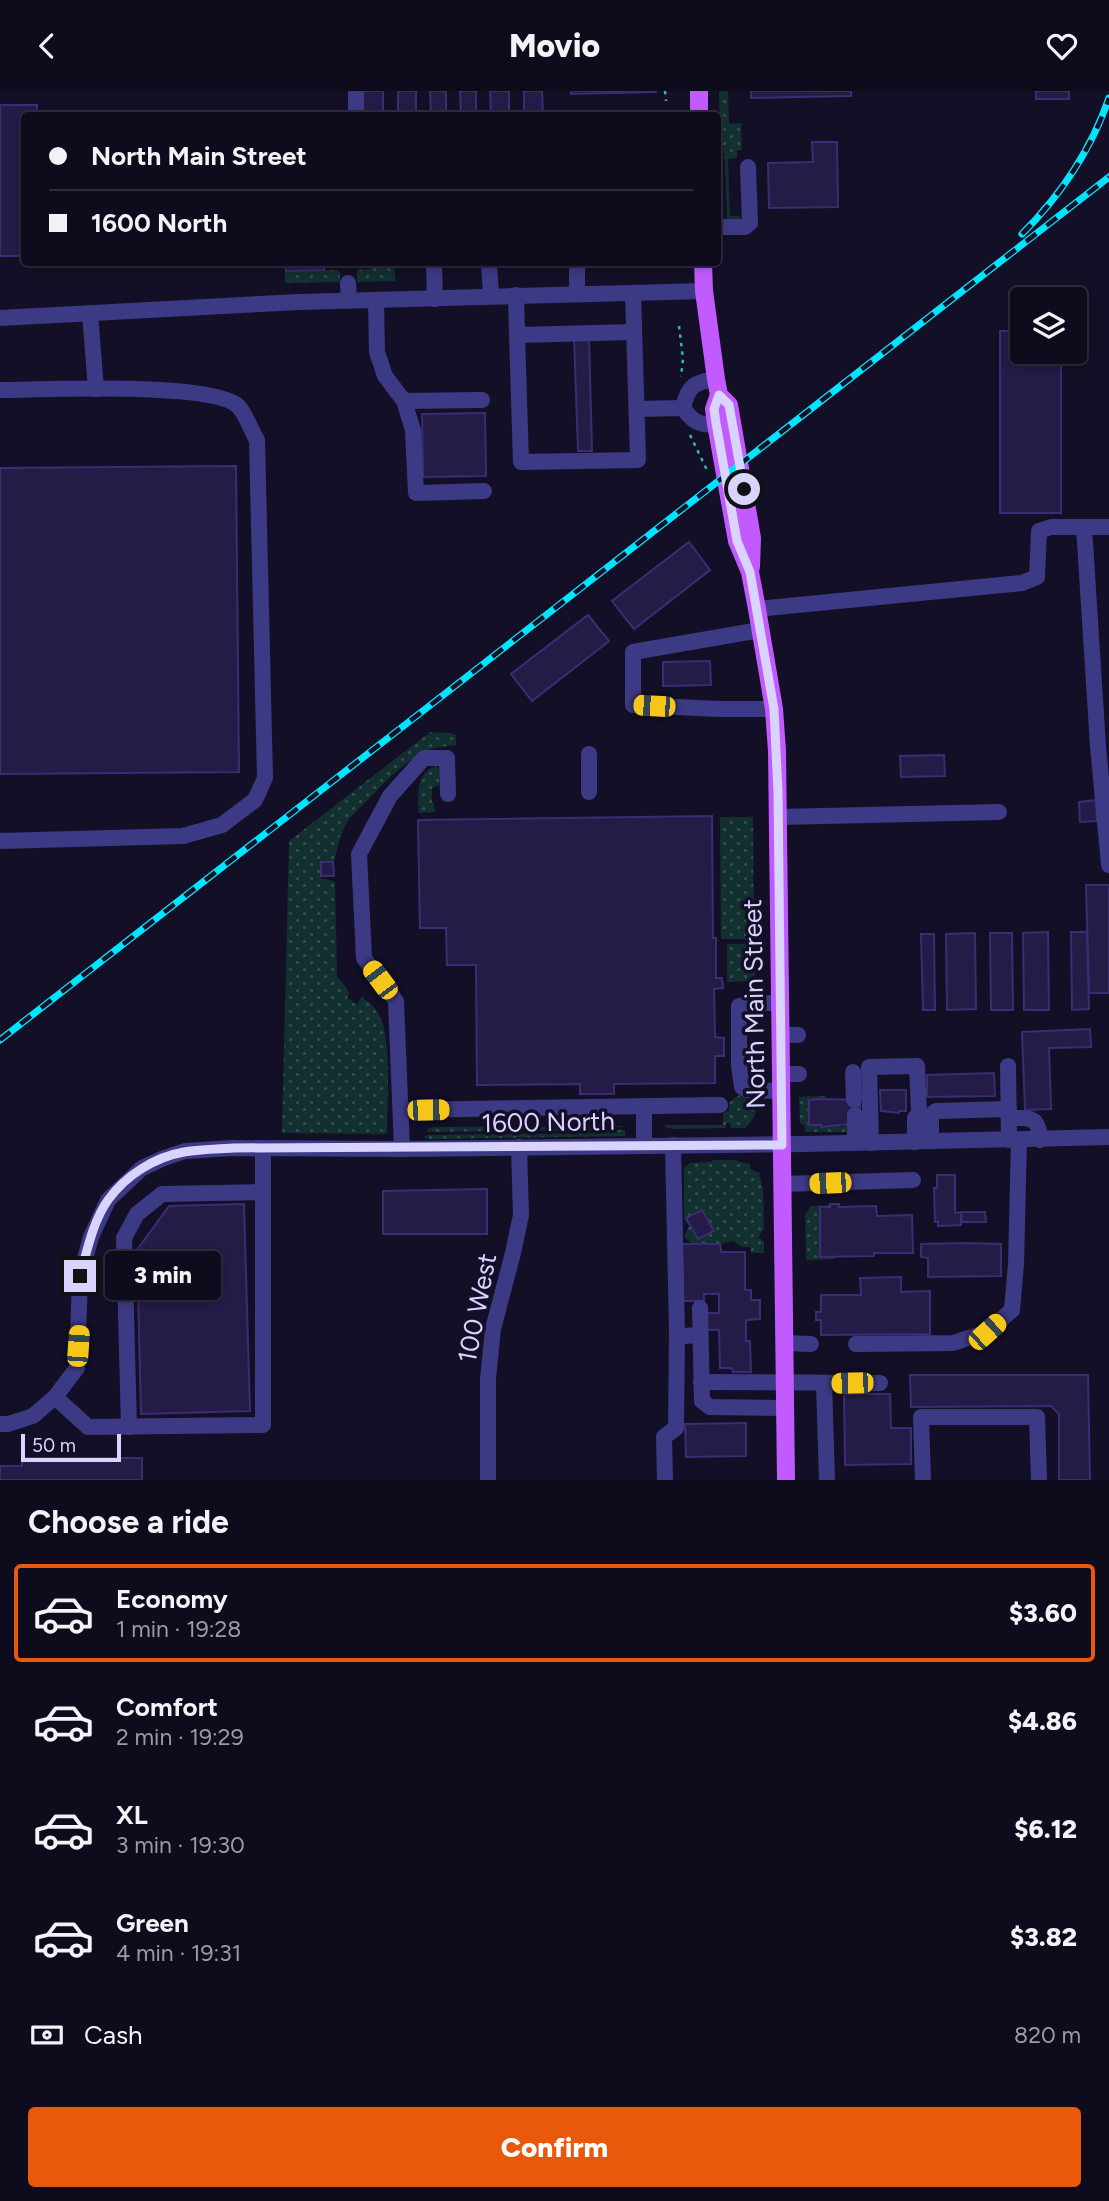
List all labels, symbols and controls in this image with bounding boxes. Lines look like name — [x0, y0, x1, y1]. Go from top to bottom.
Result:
icon: back — [28, 27, 66, 65]
text: Movio — [509, 27, 600, 65]
icon: heart — [1043, 27, 1081, 65]
text: North Main Street — [91, 140, 307, 172]
text: 1600 North — [91, 207, 227, 239]
map controls — [1010, 287, 1087, 364]
button: layers — [1010, 287, 1087, 364]
route start — [728, 473, 760, 505]
car — [633, 694, 676, 718]
street label: North Main Street — [736, 899, 772, 1109]
car — [359, 957, 402, 1003]
car — [407, 1099, 450, 1121]
street label: 1600 North — [481, 1105, 615, 1139]
car — [809, 1172, 852, 1194]
callout: 3 min — [104, 1251, 220, 1301]
street label: 100 West — [451, 1251, 503, 1365]
route end — [64, 1260, 96, 1292]
text: 3 min — [134, 1261, 192, 1289]
car — [965, 1310, 1010, 1354]
car — [67, 1324, 90, 1368]
car — [831, 1372, 874, 1394]
scale bar — [21, 1431, 121, 1463]
text: 50 m — [32, 1434, 76, 1457]
text: Choose a ride — [28, 1503, 229, 1541]
icon: car — [32, 1582, 95, 1645]
text: Economy — [116, 1583, 228, 1615]
text: $3.60 — [1009, 1597, 1077, 1629]
text: 1 min · 19:28 — [116, 1615, 241, 1643]
icon: car — [32, 1690, 95, 1753]
text: Comfort — [116, 1691, 218, 1723]
text: $4.86 — [1008, 1705, 1077, 1737]
text: 2 min · 19:29 — [116, 1723, 244, 1751]
icon: car — [32, 1798, 95, 1861]
text: XL — [116, 1799, 148, 1831]
text: $6.12 — [1014, 1813, 1077, 1845]
text: 3 min · 19:30 — [116, 1831, 245, 1859]
icon: car — [32, 1906, 95, 1969]
text: Green — [116, 1907, 189, 1939]
text: $3.82 — [1010, 1921, 1077, 1953]
text: 4 min · 19:31 — [116, 1939, 241, 1967]
icon: cash — [28, 2016, 66, 2054]
text: Cash — [84, 2019, 143, 2051]
text: 820 m — [1014, 2021, 1081, 2049]
button: Confirm — [28, 2107, 1081, 2187]

